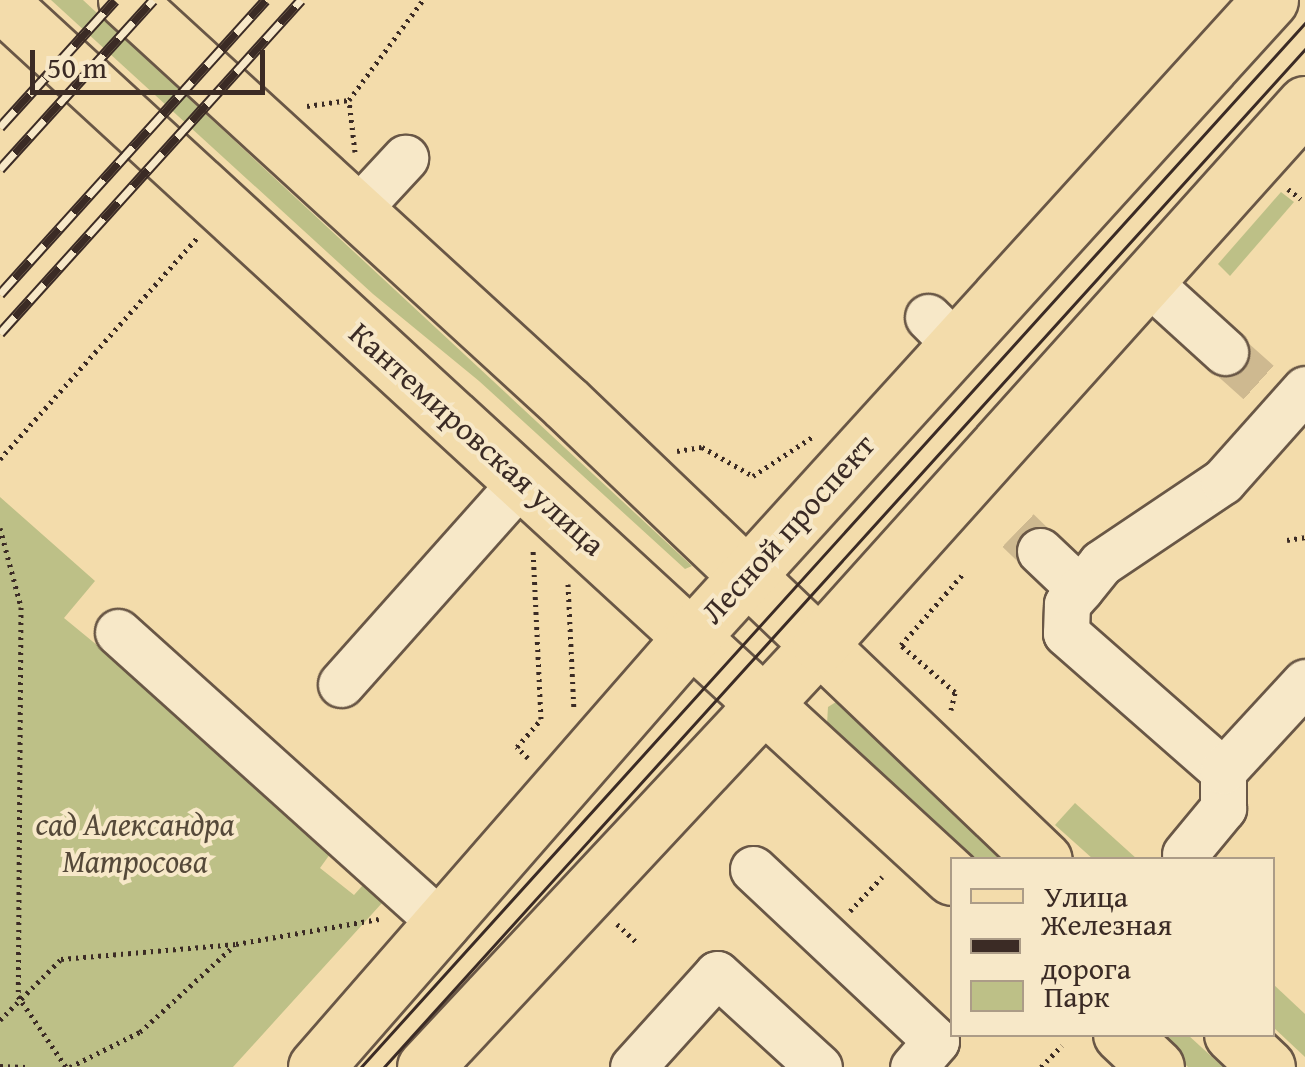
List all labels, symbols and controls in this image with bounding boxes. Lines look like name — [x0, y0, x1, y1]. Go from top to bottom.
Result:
scale bar — [35, 30, 270, 92]
text: 50 m — [47, 45, 107, 89]
street label: Кантемировская улица — [341, 314, 613, 564]
street label: Лесной проспект — [693, 426, 883, 632]
park label: cад Александра Матросова — [35, 806, 235, 881]
legend — [950, 857, 1275, 1037]
text: Улица — [1044, 874, 1128, 918]
text: Железная дорога — [1041, 902, 1172, 990]
text: Парк — [1044, 974, 1110, 1018]

